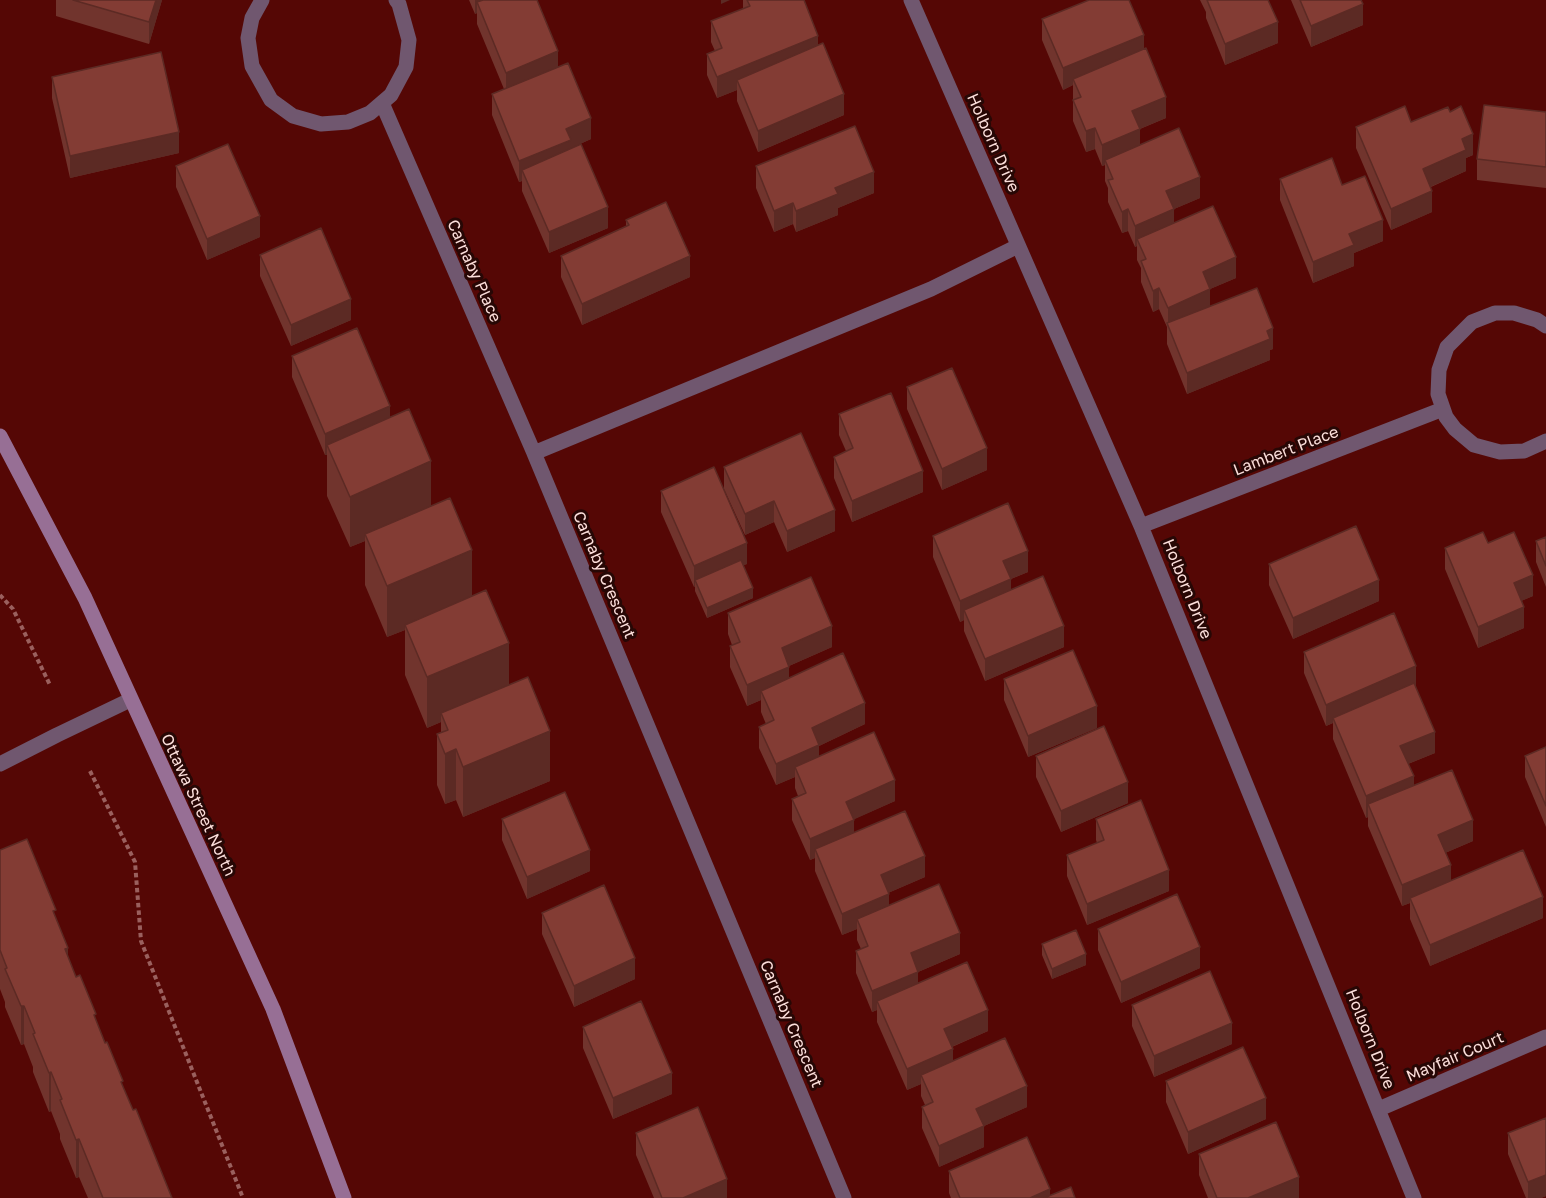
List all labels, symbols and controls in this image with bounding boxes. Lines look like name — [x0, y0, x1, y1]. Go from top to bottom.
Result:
street label: Holborn Drive — [963, 91, 1023, 195]
street label: Carnaby Place — [443, 217, 505, 325]
street label: Lambert Place — [1231, 422, 1341, 480]
street label: Carnaby Crescent — [569, 509, 639, 641]
street label: Holborn Drive — [1158, 536, 1216, 642]
street label: Ottawa Street North — [157, 731, 239, 879]
street label: Carnaby Crescent — [756, 958, 826, 1090]
street label: Holborn Drive — [1341, 986, 1399, 1092]
street label: Mayfair Court — [1403, 1028, 1507, 1086]

